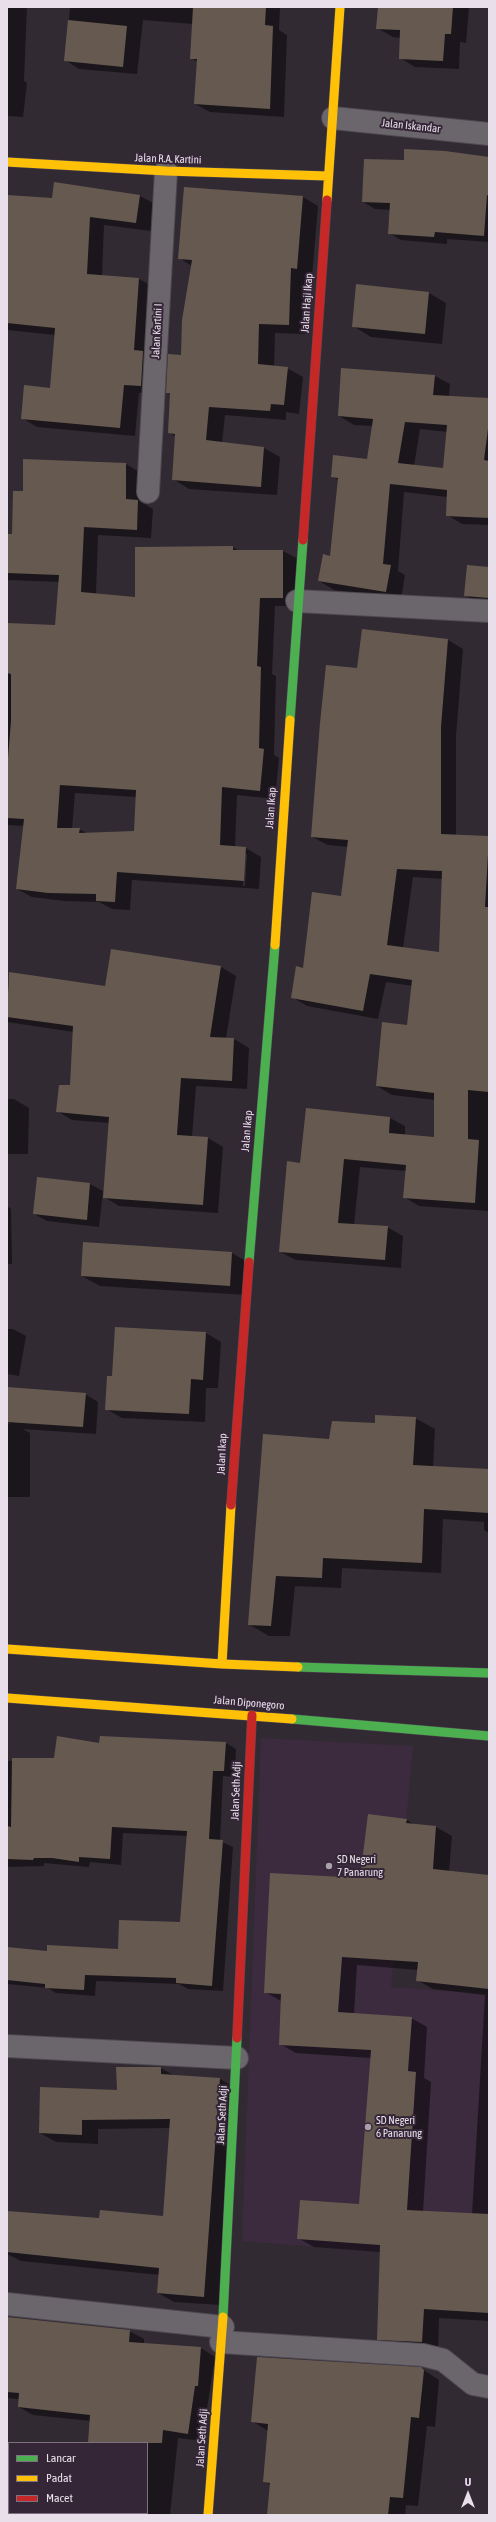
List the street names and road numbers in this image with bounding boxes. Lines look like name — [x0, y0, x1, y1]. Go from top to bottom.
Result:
street label: Jalan Iskandar — [381, 116, 441, 136]
street label: Jalan R.A. Kartini — [134, 151, 202, 167]
street label: Jalan Haji Ikap — [298, 273, 316, 333]
street label: Jalan Kartini I — [149, 303, 165, 359]
street label: Jalan Ikap — [263, 787, 279, 829]
street label: Jalan Ikap — [239, 1110, 255, 1152]
street label: Jalan Ikap — [214, 1433, 230, 1475]
street label: Jalan Diponegoro — [213, 1693, 285, 1713]
street label: Jalan Seth Adji — [228, 1761, 244, 1821]
street label: Jalan Seth Adji — [214, 2085, 230, 2145]
street label: Jalan Seth Adji — [193, 2408, 211, 2468]

